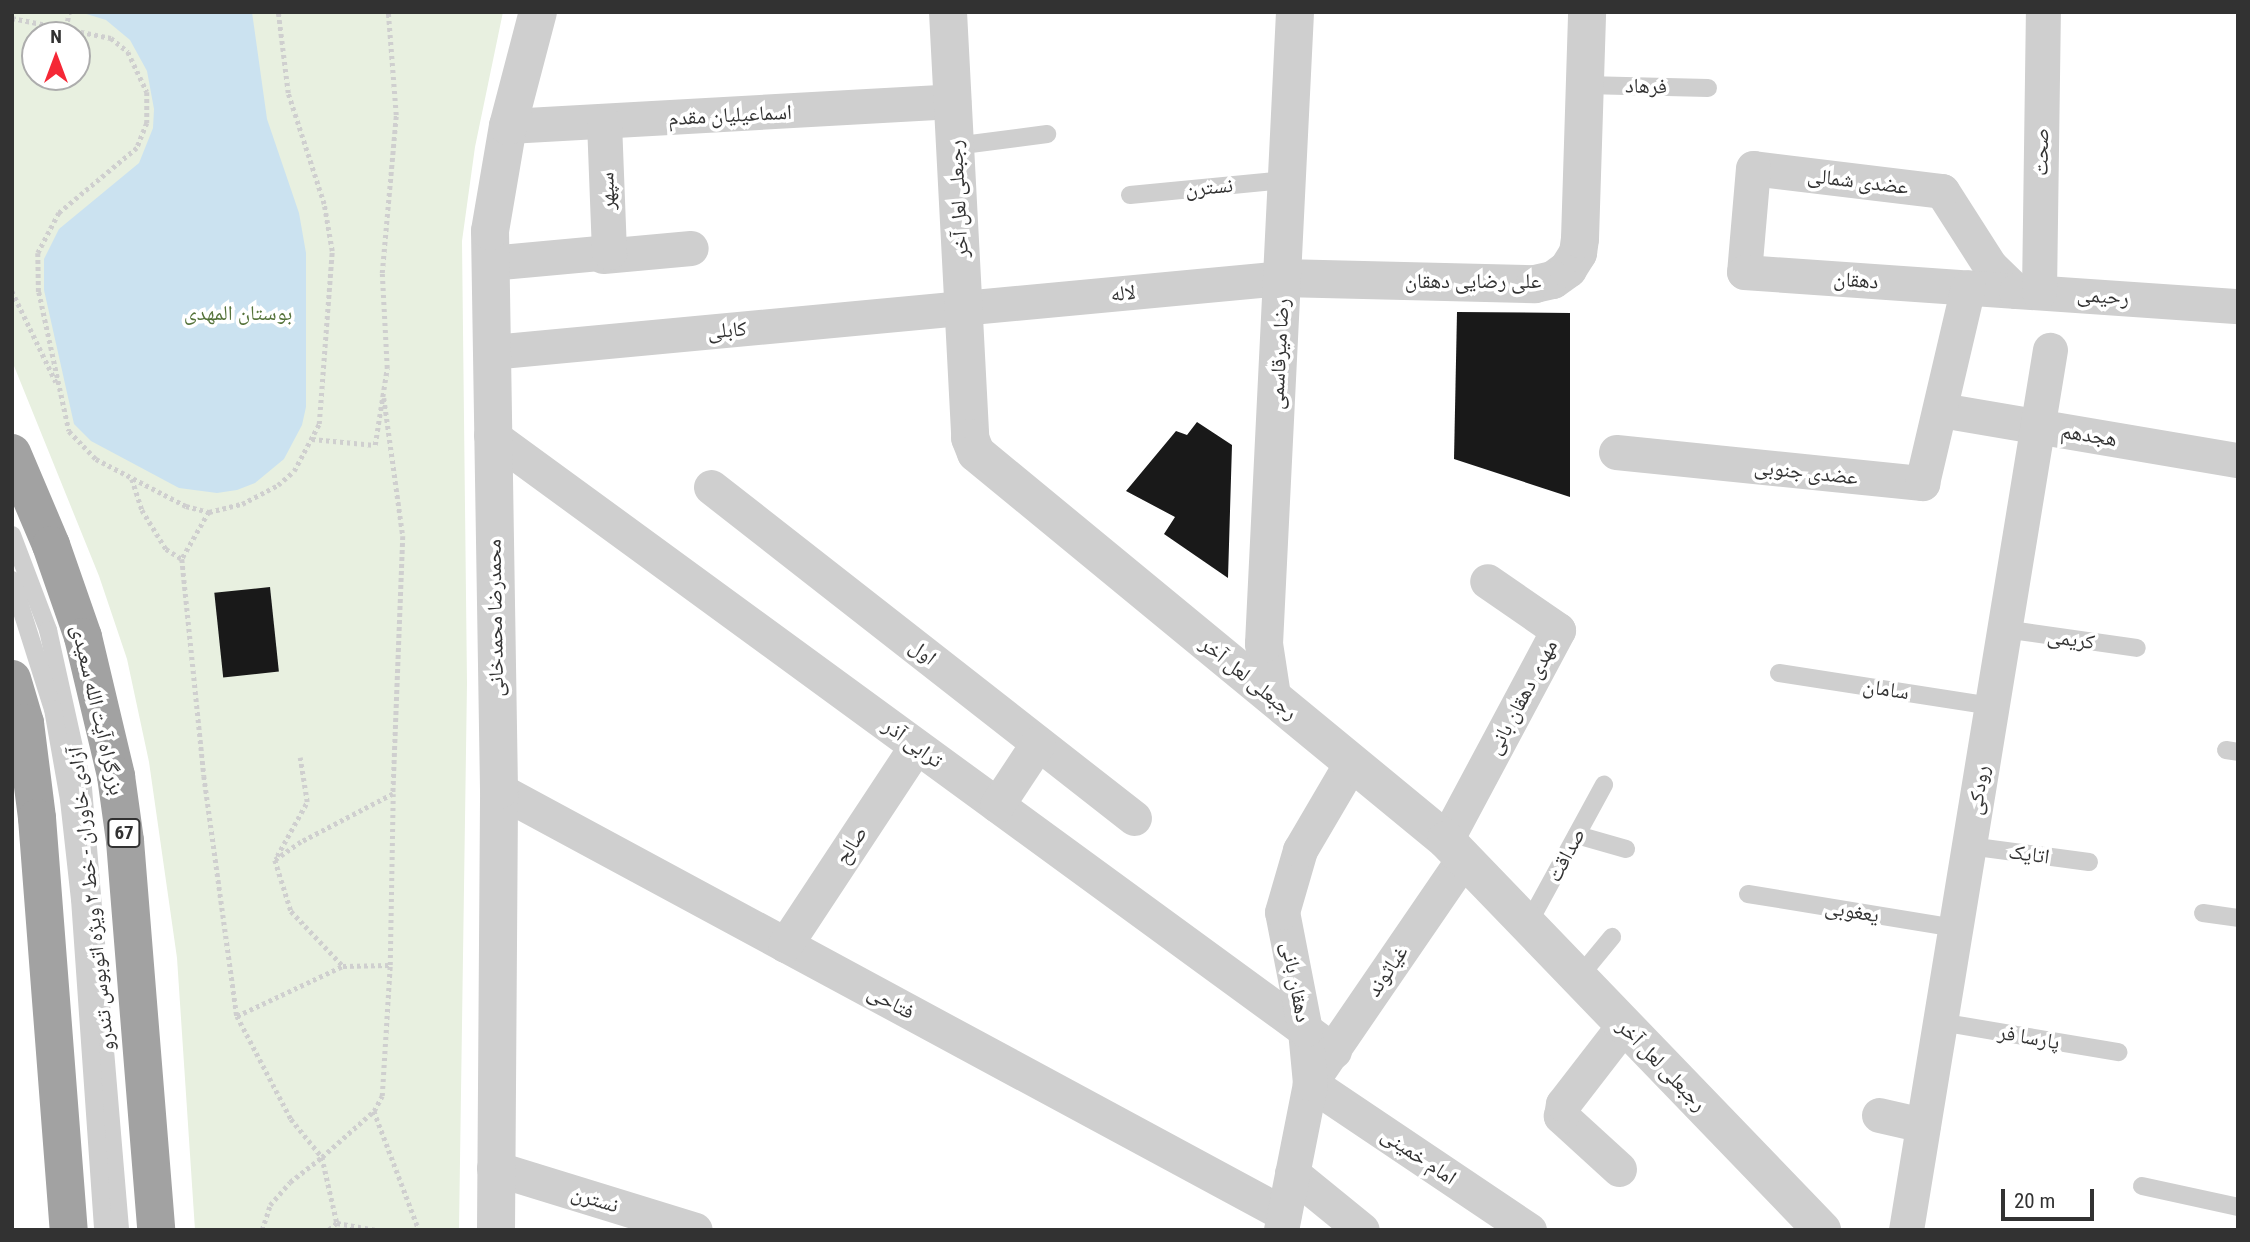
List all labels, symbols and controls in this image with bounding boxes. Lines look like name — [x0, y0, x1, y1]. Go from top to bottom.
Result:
north arrow — [21, 21, 91, 91]
text: N — [50, 25, 62, 48]
street label: فرهاد — [1625, 73, 1667, 99]
street label: اسماعیلیان مقدم — [667, 99, 793, 131]
street label: صحت — [2028, 128, 2054, 176]
street label: رجبعلی لعل آخر — [942, 139, 974, 259]
street label: عضدی شمالی — [1806, 162, 1910, 200]
street label: سپهر — [594, 172, 620, 210]
street label: نسترن — [1184, 172, 1234, 202]
street label: دهقان — [1833, 266, 1879, 294]
street label: علی رضایی دهقان — [1405, 268, 1541, 294]
street label: لاله — [1110, 279, 1136, 307]
street label: رحیمی — [2076, 282, 2130, 310]
street label: رضا میرقاسمی — [1264, 298, 1294, 410]
park label: بوستان المهدی — [184, 300, 292, 326]
street label: کابلی — [706, 316, 748, 344]
street label: هجدهم — [2059, 418, 2119, 452]
street label: عضدی جنوبی — [1753, 454, 1859, 490]
street label: محمدرضا محمدخانی — [481, 539, 509, 697]
street label: بزرگراه آیت الله سعیدی — [66, 622, 130, 798]
street label: کریمی — [2046, 623, 2096, 655]
street label: رجبعلی لعل آخر — [1195, 631, 1303, 725]
street label: اول — [904, 634, 942, 670]
street label: مهدی دهقان بانی — [1481, 635, 1563, 759]
street label: سامان — [1861, 673, 1911, 705]
street label: ترابی آذر — [878, 713, 948, 773]
street label: آزادی خاوران - خط ۲ ویژه اتوبوس تندرو — [62, 746, 120, 1052]
street label: رودکی — [1962, 763, 1994, 817]
road number: 67 — [106, 818, 142, 848]
street label: صالح — [829, 821, 873, 869]
street label: صداقت — [1541, 824, 1591, 886]
street label: اتایک — [2007, 839, 2051, 869]
street label: یعغوبی — [1823, 894, 1881, 928]
street label: دهقان بانی — [1276, 940, 1316, 1024]
street label: غیاثوند — [1361, 941, 1413, 1001]
street label: فتاحی — [863, 979, 919, 1025]
street label: رجبعلی لعل آخر — [1612, 1014, 1712, 1116]
street label: پارسا فر — [1996, 1019, 2062, 1055]
street label: امام خمینی — [1377, 1122, 1461, 1190]
scale bar — [2005, 1176, 2098, 1220]
street label: نسترن — [568, 1180, 622, 1218]
text: 20 m — [2014, 1189, 2055, 1213]

